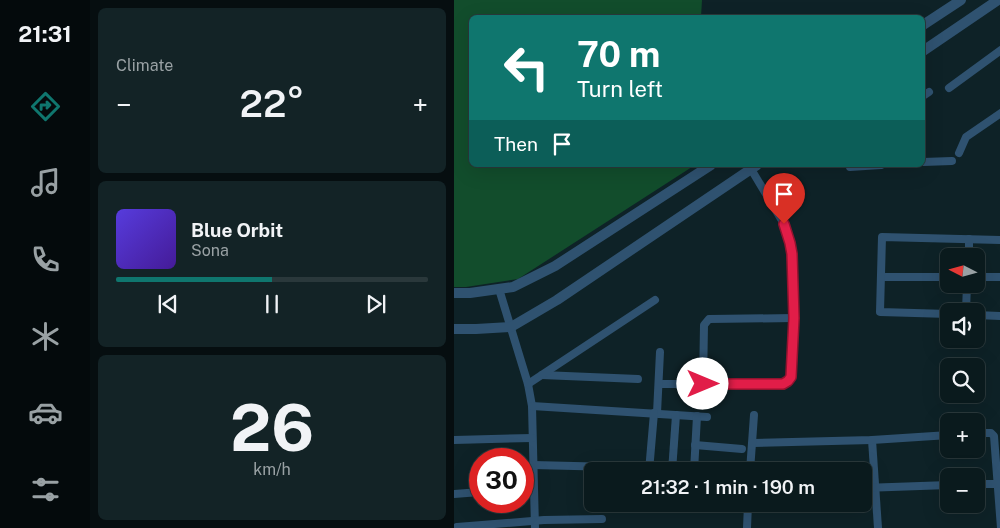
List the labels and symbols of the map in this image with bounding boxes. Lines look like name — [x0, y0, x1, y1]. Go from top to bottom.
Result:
pin — [763, 173, 805, 224]
north arrow — [940, 248, 985, 292]
position arrow — [676, 357, 728, 409]
speed limit sign: 30 — [469, 448, 534, 513]

